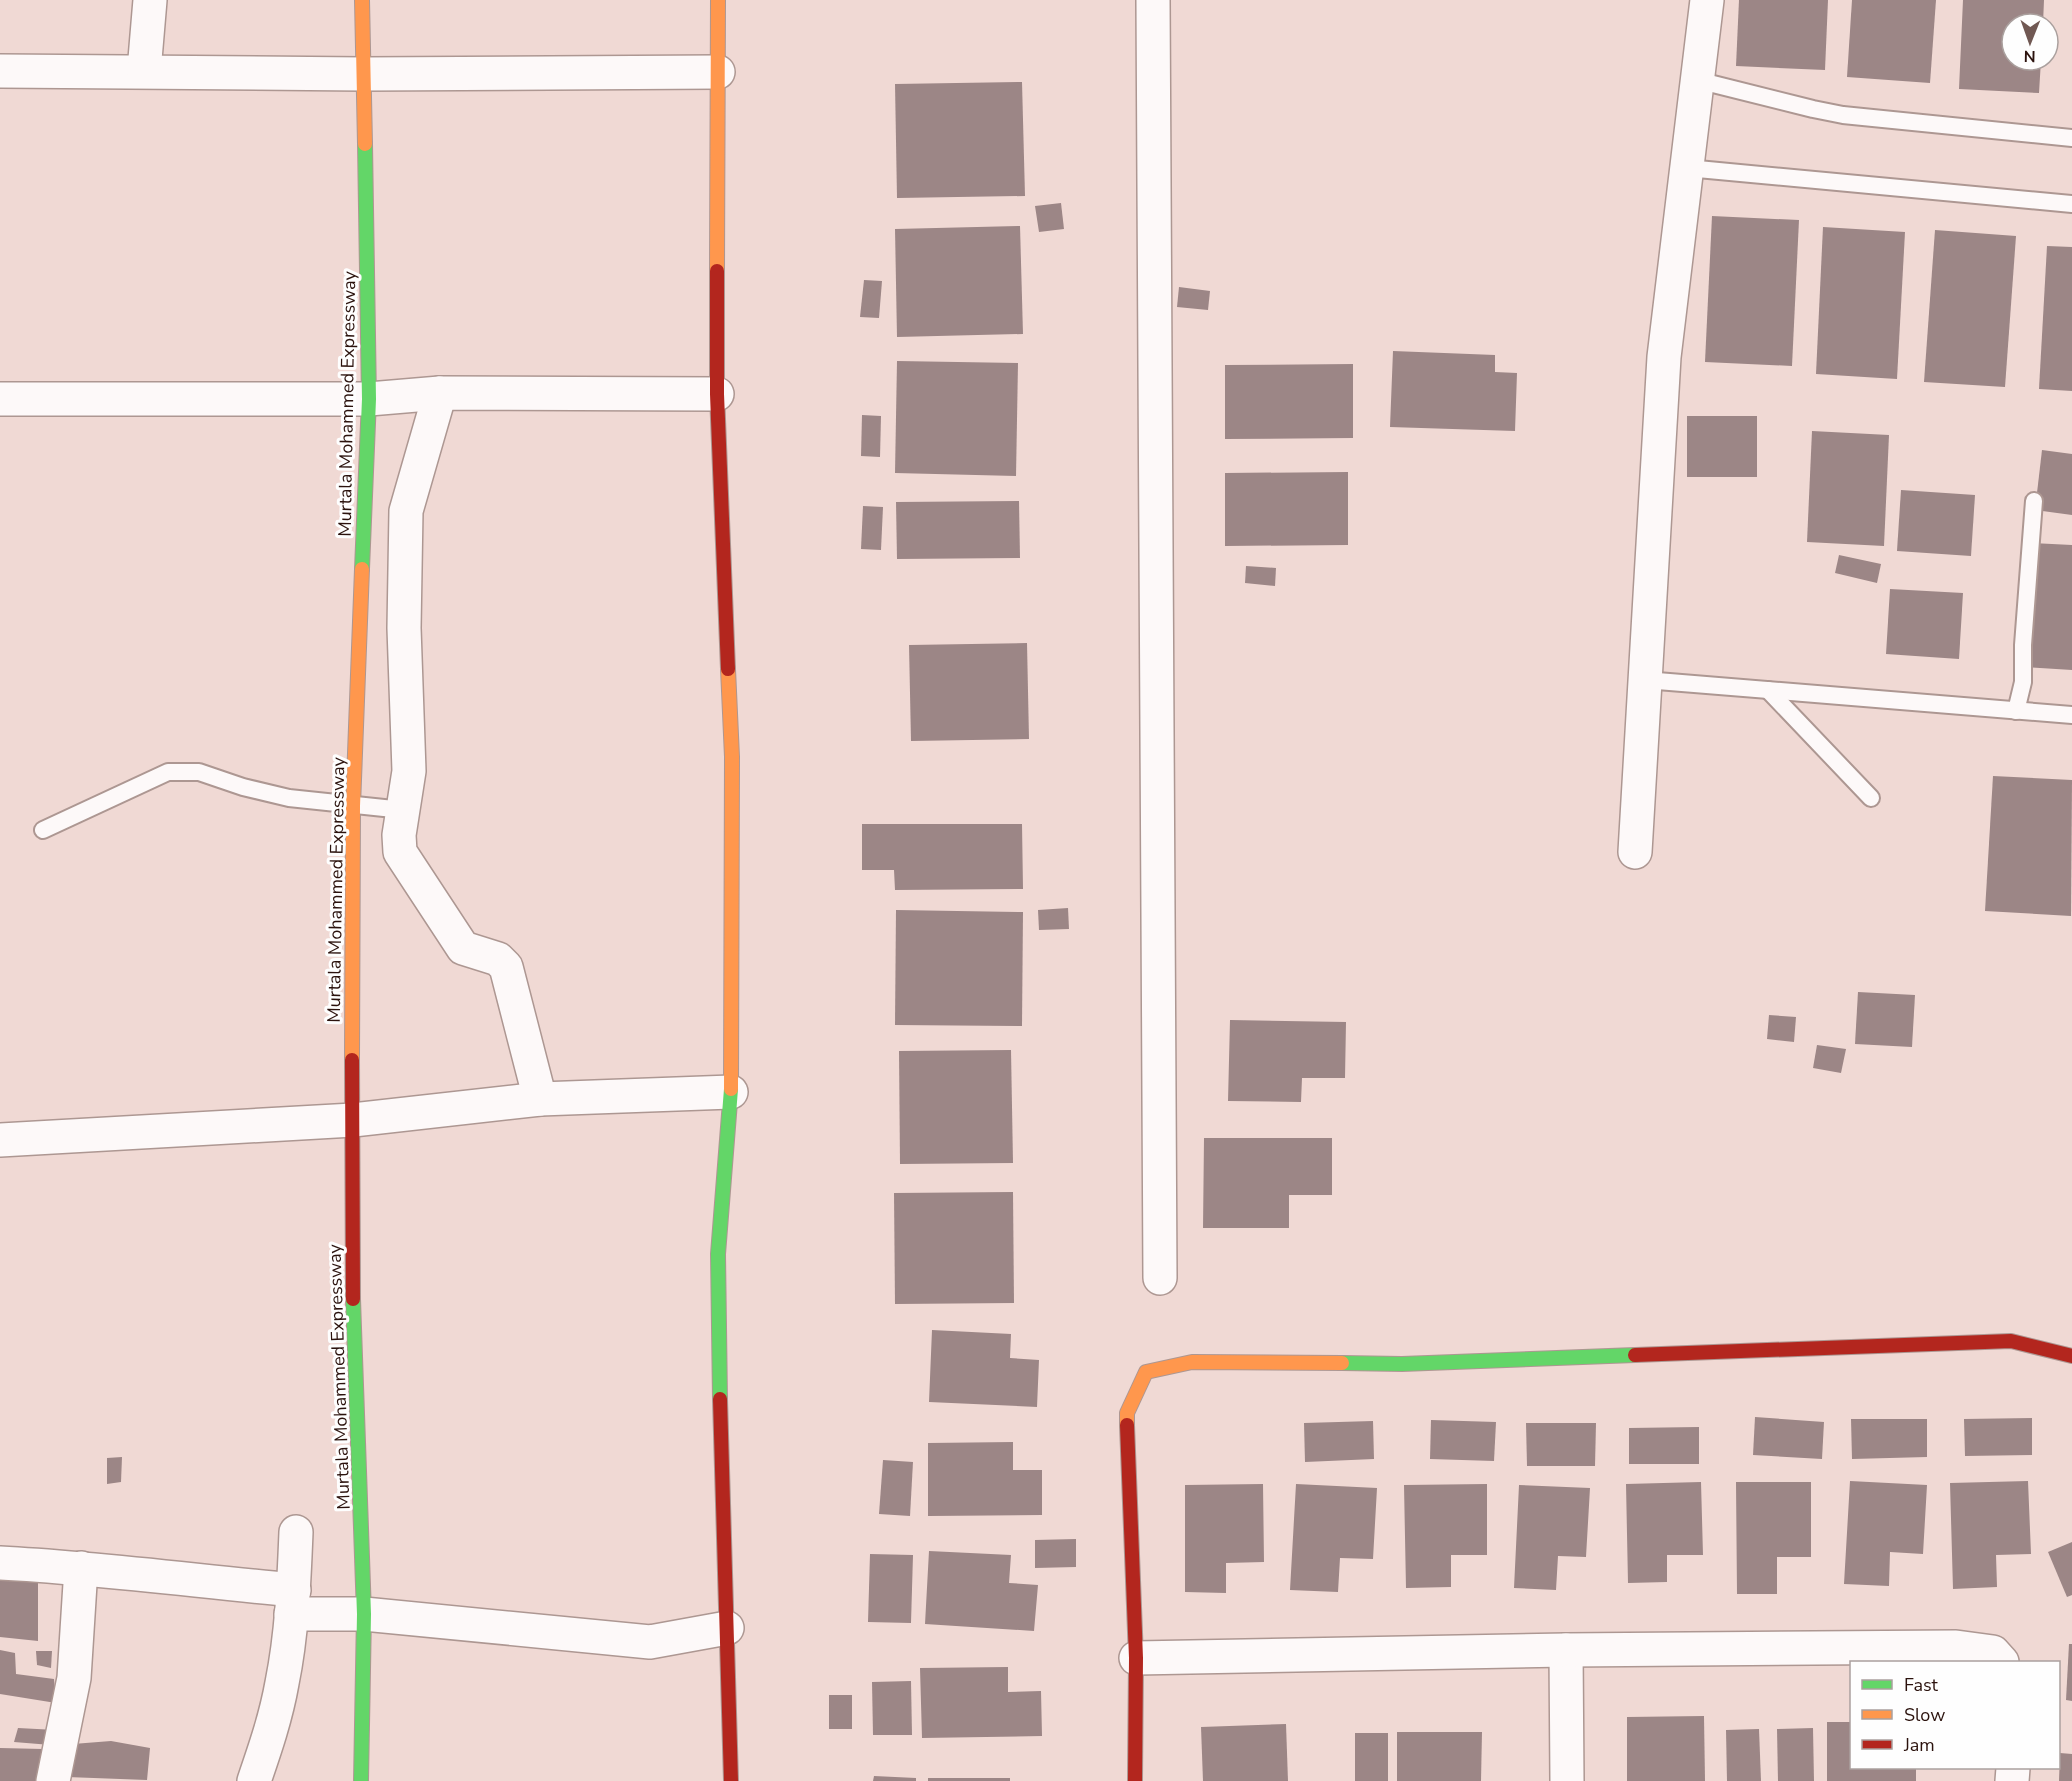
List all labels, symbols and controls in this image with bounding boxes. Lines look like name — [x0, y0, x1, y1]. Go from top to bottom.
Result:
north arrow — [2000, 12, 2060, 72]
text: N — [2024, 45, 2036, 67]
street label: Murtala Mohammed Expressway — [333, 270, 361, 537]
street label: Murtala Mohammed Expressway — [322, 756, 350, 1023]
street label: Murtala Mohammed Expressway — [322, 1243, 356, 1510]
legend — [1850, 1661, 2060, 1769]
text: Fast — [1904, 1673, 1939, 1697]
text: Slow — [1904, 1703, 1945, 1727]
text: Jam — [1903, 1733, 1935, 1757]

